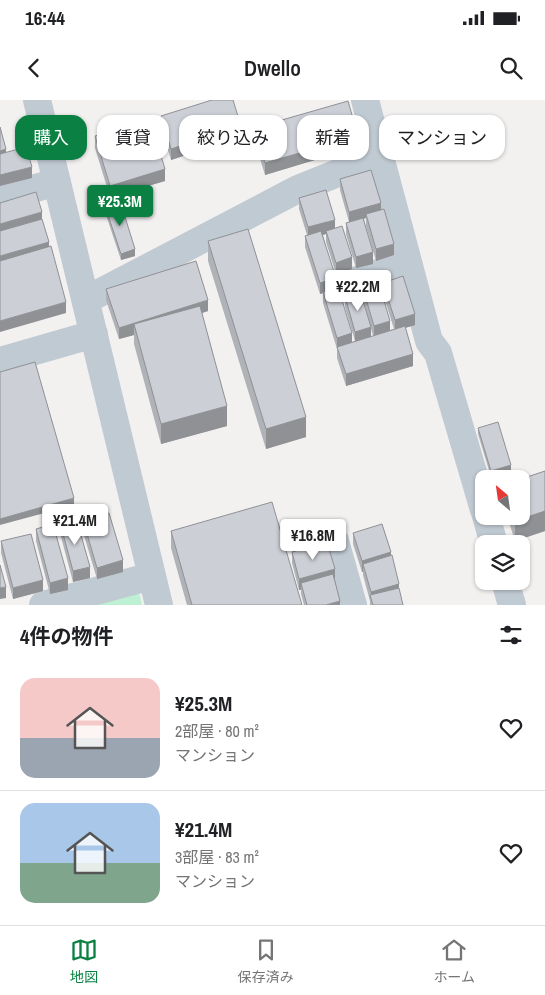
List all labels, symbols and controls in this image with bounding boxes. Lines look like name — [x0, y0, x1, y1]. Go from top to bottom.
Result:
text: 16:44 — [25, 5, 65, 31]
text: Dwello — [244, 53, 301, 83]
icon: back — [20, 54, 48, 82]
icon: search — [497, 54, 525, 82]
chip: 購入 — [15, 115, 87, 160]
chip: 賃貸 — [97, 115, 169, 160]
chip: 絞り込み — [179, 115, 287, 160]
chip: 新着 — [297, 115, 369, 160]
chip: マンション — [379, 115, 505, 160]
pin: ¥25.3M — [79, 184, 161, 227]
text: ¥25.3M — [98, 190, 142, 212]
pin: ¥22.2M — [317, 270, 399, 312]
text: ¥22.2M — [336, 275, 380, 297]
north arrow — [475, 470, 530, 525]
map controls — [475, 470, 530, 590]
pin: ¥21.4M — [34, 504, 116, 546]
text: ¥21.4M — [53, 509, 97, 531]
pin: ¥16.8M — [272, 518, 354, 561]
text: ¥16.8M — [291, 524, 335, 546]
button: layers — [475, 535, 530, 590]
icon: filters — [497, 621, 525, 649]
text: 4件の物件 — [20, 622, 114, 651]
text: ¥25.3M — [175, 689, 232, 718]
icon: home — [60, 698, 120, 758]
icon: heart — [497, 714, 525, 742]
text: 2部屋 · 80 m² — [175, 720, 259, 742]
text: マンション — [175, 744, 255, 766]
text: ¥21.4M — [175, 815, 232, 844]
icon: home — [60, 823, 120, 883]
icon: heart — [497, 839, 525, 867]
text: 3部屋 · 83 m² — [175, 846, 259, 868]
text: マンション — [175, 870, 255, 892]
tab: 地図 — [70, 936, 98, 986]
tab: 保存済み — [238, 936, 294, 986]
tab: ホーム — [433, 936, 475, 986]

